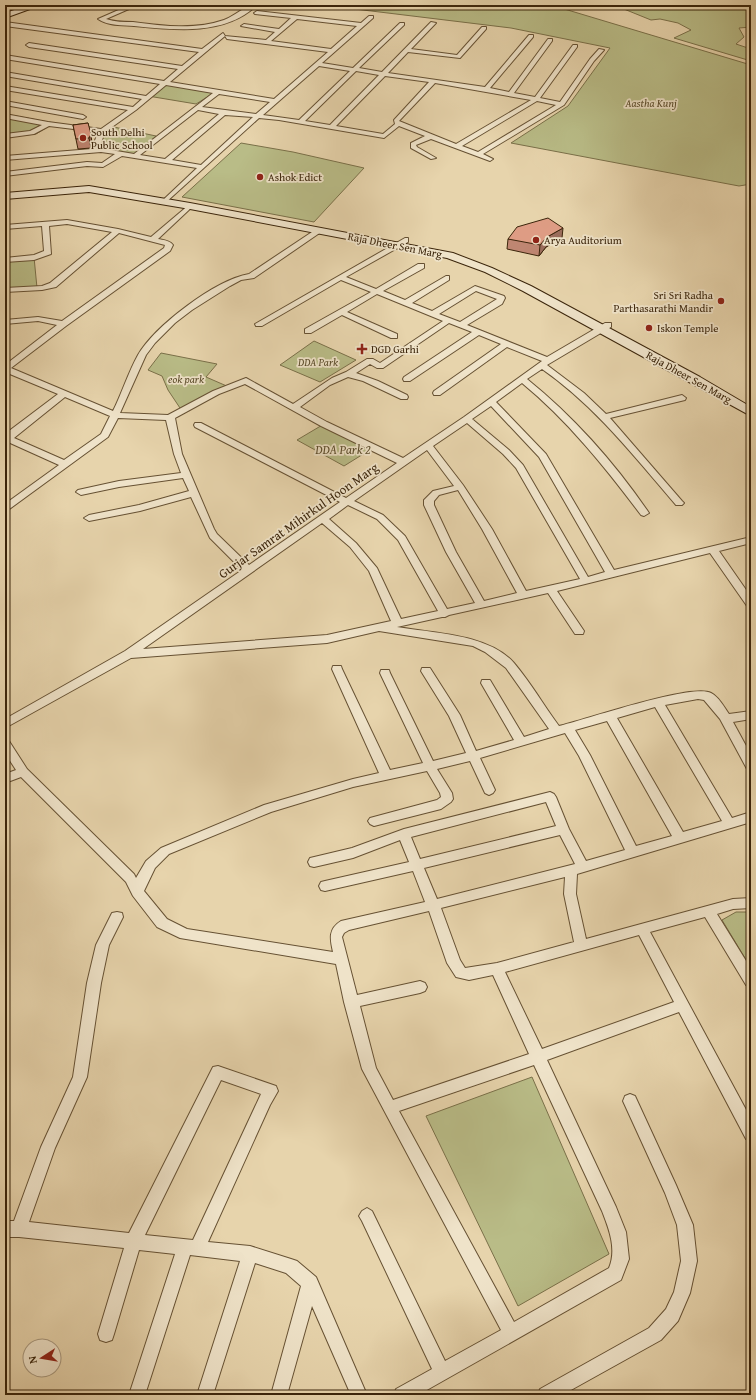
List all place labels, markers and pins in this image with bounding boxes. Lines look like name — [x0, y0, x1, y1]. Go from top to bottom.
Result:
place label: South Delhi Public School — [91, 124, 153, 153]
marker: South Delhi Public School — [78, 133, 88, 143]
place label: Ashok Edict — [268, 169, 322, 185]
marker: Ashok Edict — [255, 172, 265, 182]
place label: Arya Auditorium — [544, 232, 622, 248]
marker: Arya Auditorium — [531, 235, 541, 245]
place label: Sri Sri Radha Parthasarathi Mandir — [613, 287, 714, 316]
marker: Sri Sri Radha Parthasarathi Mandir — [716, 296, 726, 306]
place label: Iskon Temple — [657, 320, 718, 336]
marker: Iskon Temple — [644, 323, 654, 333]
place label: DGD Garhi — [371, 341, 419, 357]
marker: DGD Garhi — [356, 343, 368, 355]

